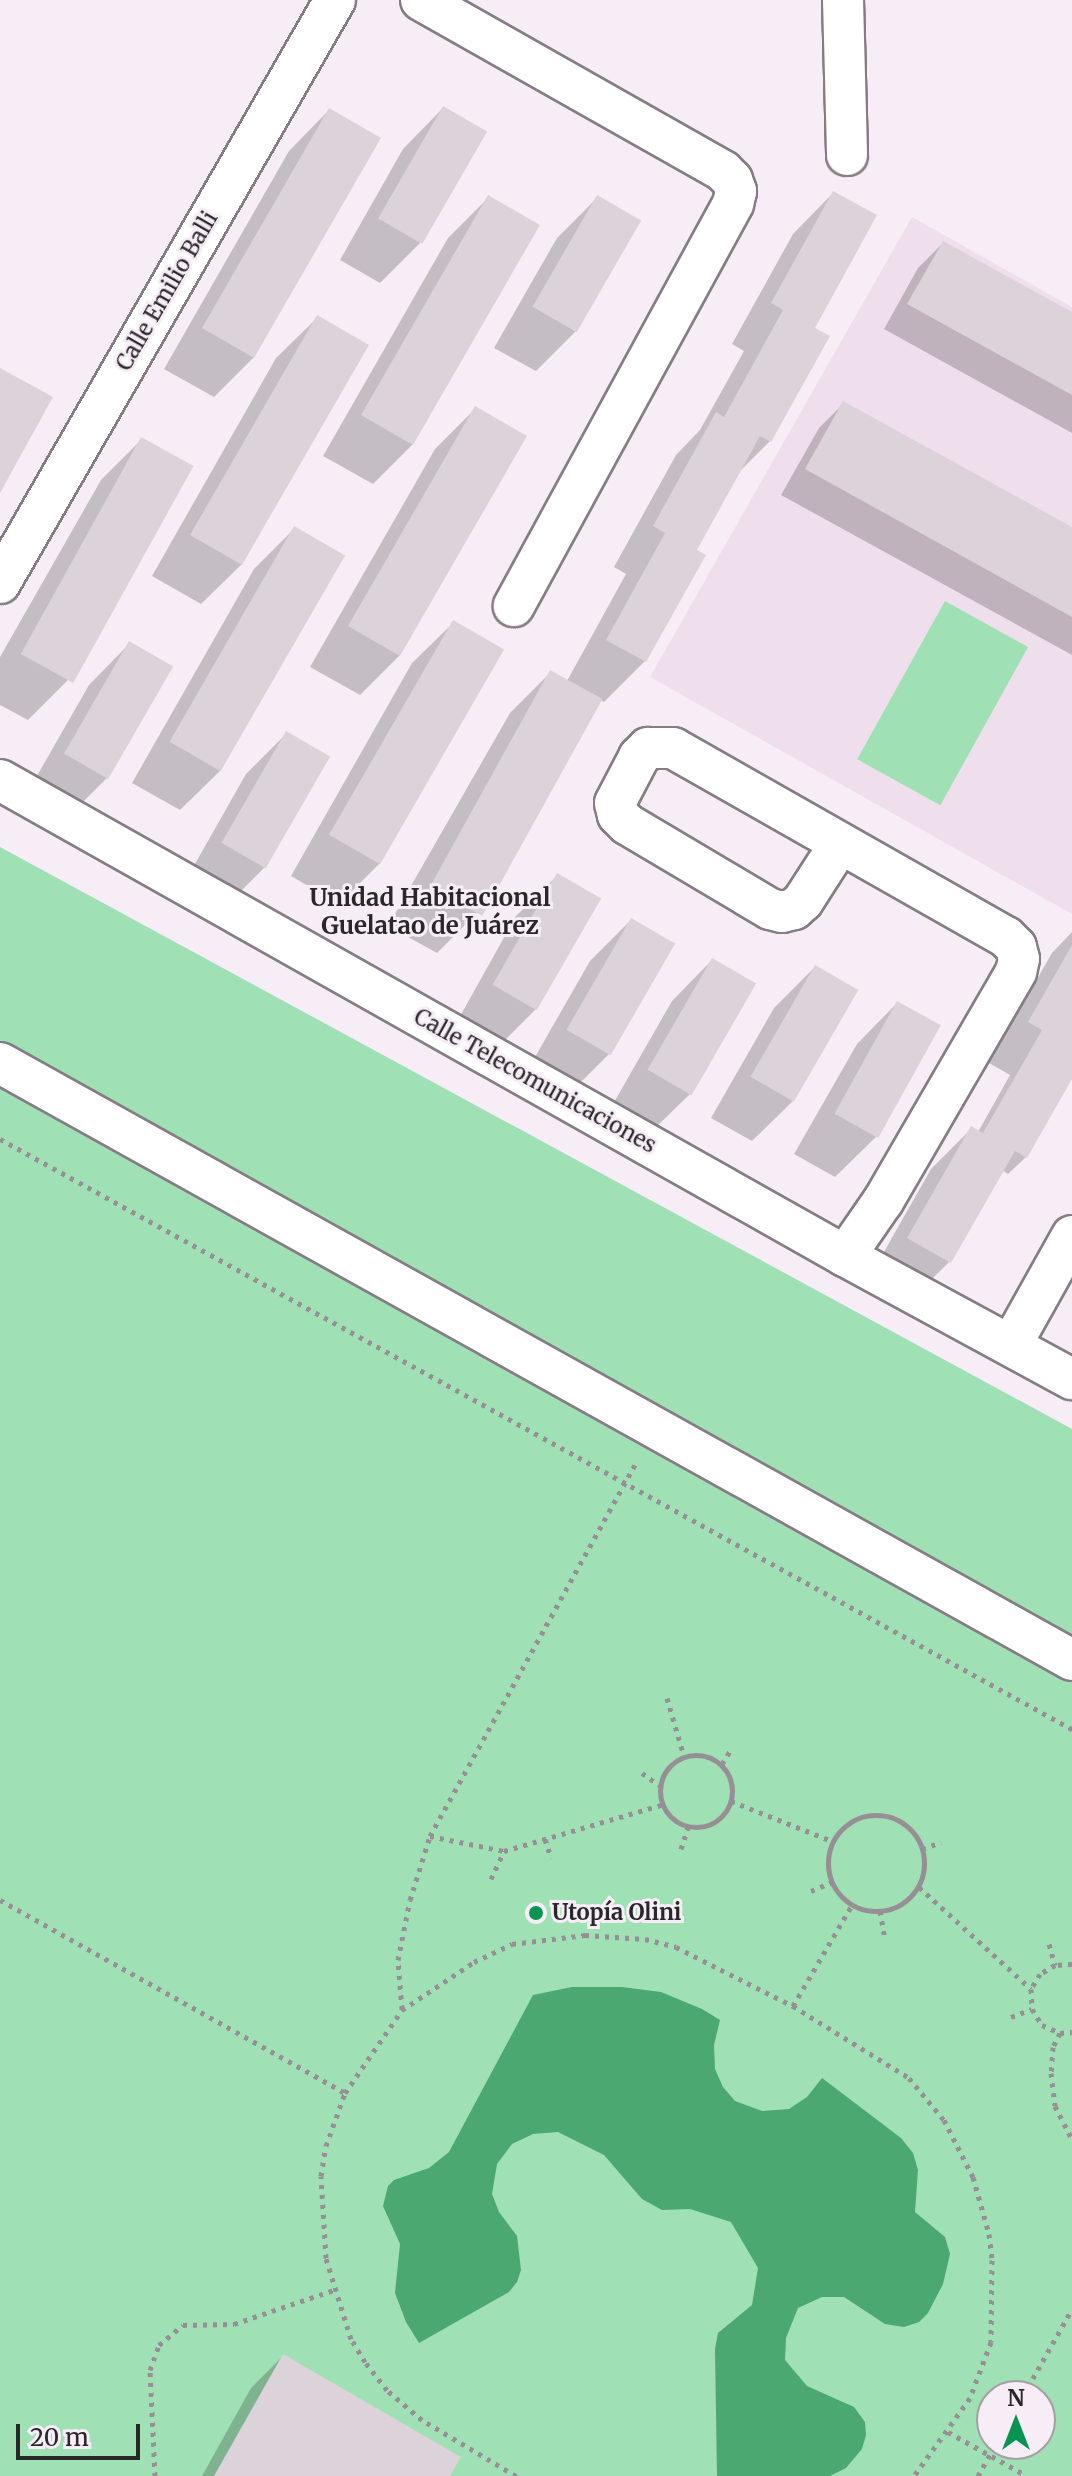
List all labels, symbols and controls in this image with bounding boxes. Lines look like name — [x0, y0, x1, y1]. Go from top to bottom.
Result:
street label: Calle Emilio Balli — [111, 207, 223, 375]
district label: Unidad Habitacional Guelatao de Juárez — [309, 884, 551, 940]
street label: Calle Telecomunicaciones — [409, 1003, 661, 1159]
place label: Utopía Olini — [552, 1900, 681, 1926]
marker: Utopía Olini — [527, 1904, 545, 1922]
north arrow — [976, 2380, 1056, 2460]
text: N — [1007, 2384, 1025, 2412]
scale bar — [20, 2408, 144, 2458]
text: 20 m — [30, 2422, 89, 2453]

